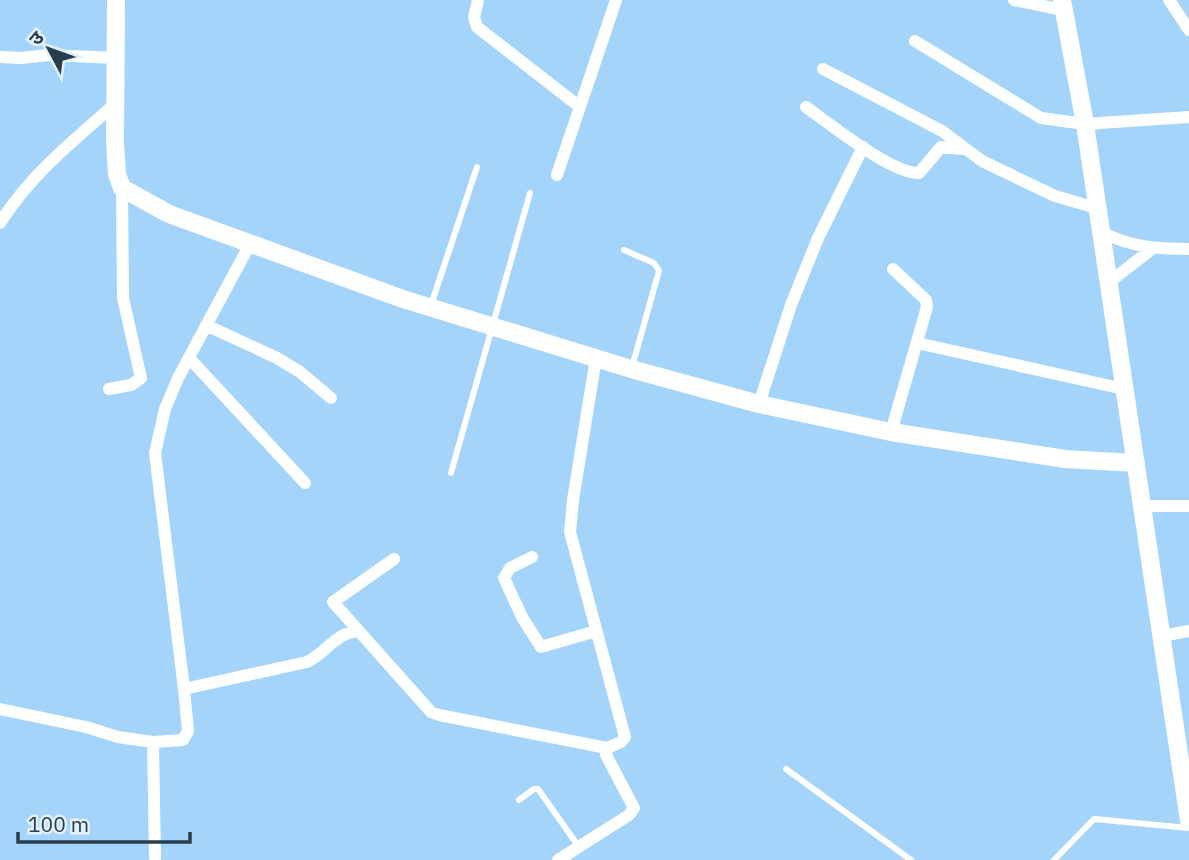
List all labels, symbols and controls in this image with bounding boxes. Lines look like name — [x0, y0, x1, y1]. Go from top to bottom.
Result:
north arrow — [14, 14, 84, 84]
text: उ — [23, 25, 49, 50]
scale bar — [18, 800, 189, 844]
text: 100 m — [28, 810, 89, 838]

